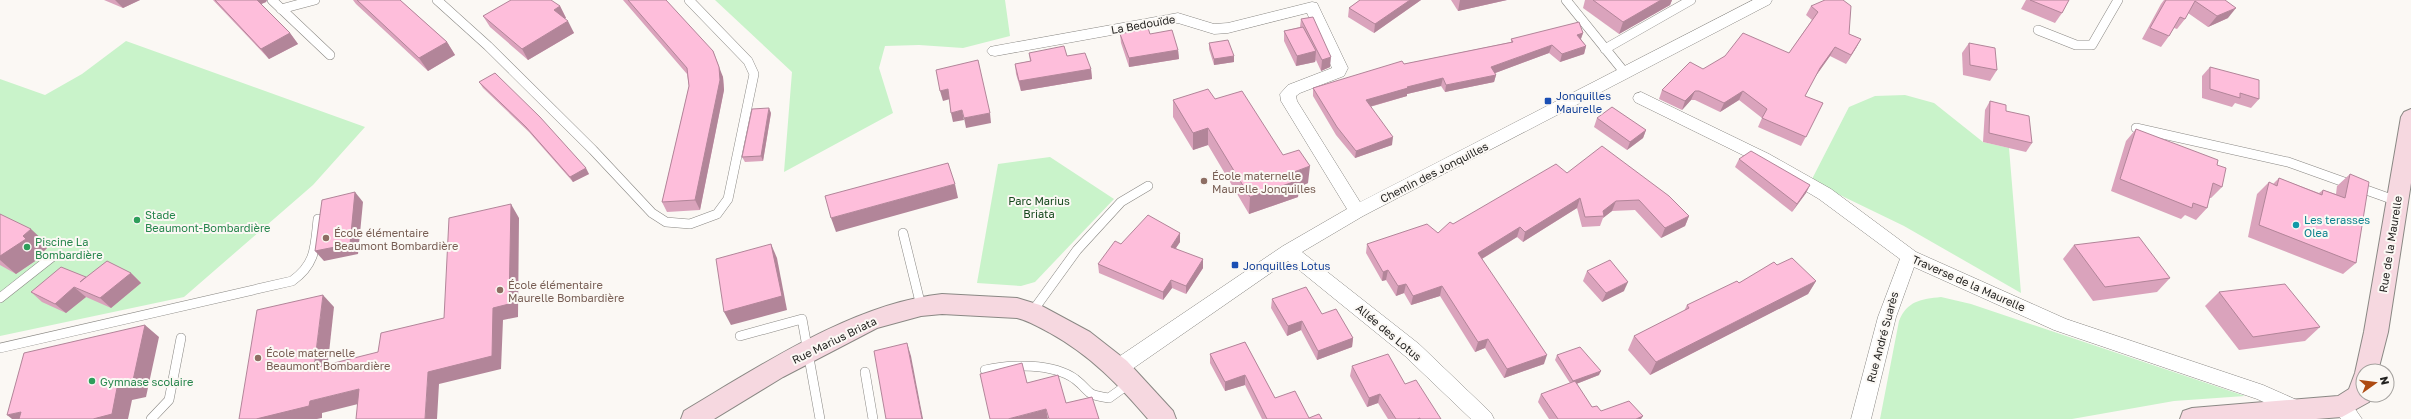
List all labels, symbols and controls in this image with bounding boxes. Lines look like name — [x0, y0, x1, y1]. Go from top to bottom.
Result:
street label: La Bedouïde — [1110, 12, 1176, 36]
place label: Jonquilles Maurelle — [1556, 89, 1611, 115]
marker: Jonquilles Maurelle — [1543, 96, 1553, 106]
street label: Chemin des Jonquilles — [1378, 139, 1490, 205]
place label: École maternelle Maurelle Jonquilles — [1212, 169, 1316, 195]
marker: École maternelle Maurelle Jonquilles — [1199, 176, 1209, 186]
park label: Parc Marius Briata — [1008, 194, 1070, 220]
street label: Rue de la Maurelle — [2376, 195, 2404, 293]
place label: Stade Beaumont-Bombardière — [145, 208, 271, 234]
place label: Les terasses Olea — [2304, 213, 2370, 239]
marker: Stade Beaumont-Bombardière — [132, 215, 142, 225]
marker: Les terasses Olea — [2291, 220, 2301, 230]
place label: École élémentaire Beaumont Bombardière — [334, 226, 458, 252]
marker: École élémentaire Beaumont Bombardière — [321, 233, 331, 243]
place label: Piscine La Bombardière — [35, 235, 103, 261]
marker: Piscine La Bombardière — [22, 242, 32, 252]
street label: Traverse de la Maurelle — [1911, 252, 2027, 314]
place label: Jonquilles Lotus — [1243, 259, 1331, 272]
marker: Jonquilles Lotus — [1230, 260, 1240, 270]
place label: École élémentaire Maurelle Bombardière — [508, 278, 624, 304]
marker: École élémentaire Maurelle Bombardière — [495, 285, 505, 295]
street label: Rue André Suarès — [1864, 290, 1900, 384]
street label: Allée des Lotus — [1354, 301, 1424, 363]
street label: Rue Marius Briata — [790, 314, 878, 366]
place label: École maternelle Beaumont Bombardière — [266, 346, 390, 372]
marker: École maternelle Beaumont Bombardière — [253, 353, 263, 363]
north arrow — [2355, 363, 2395, 403]
place label: Gymnase scolaire — [100, 375, 193, 388]
text: N — [2378, 375, 2393, 386]
marker: Gymnase scolaire — [87, 376, 97, 386]

